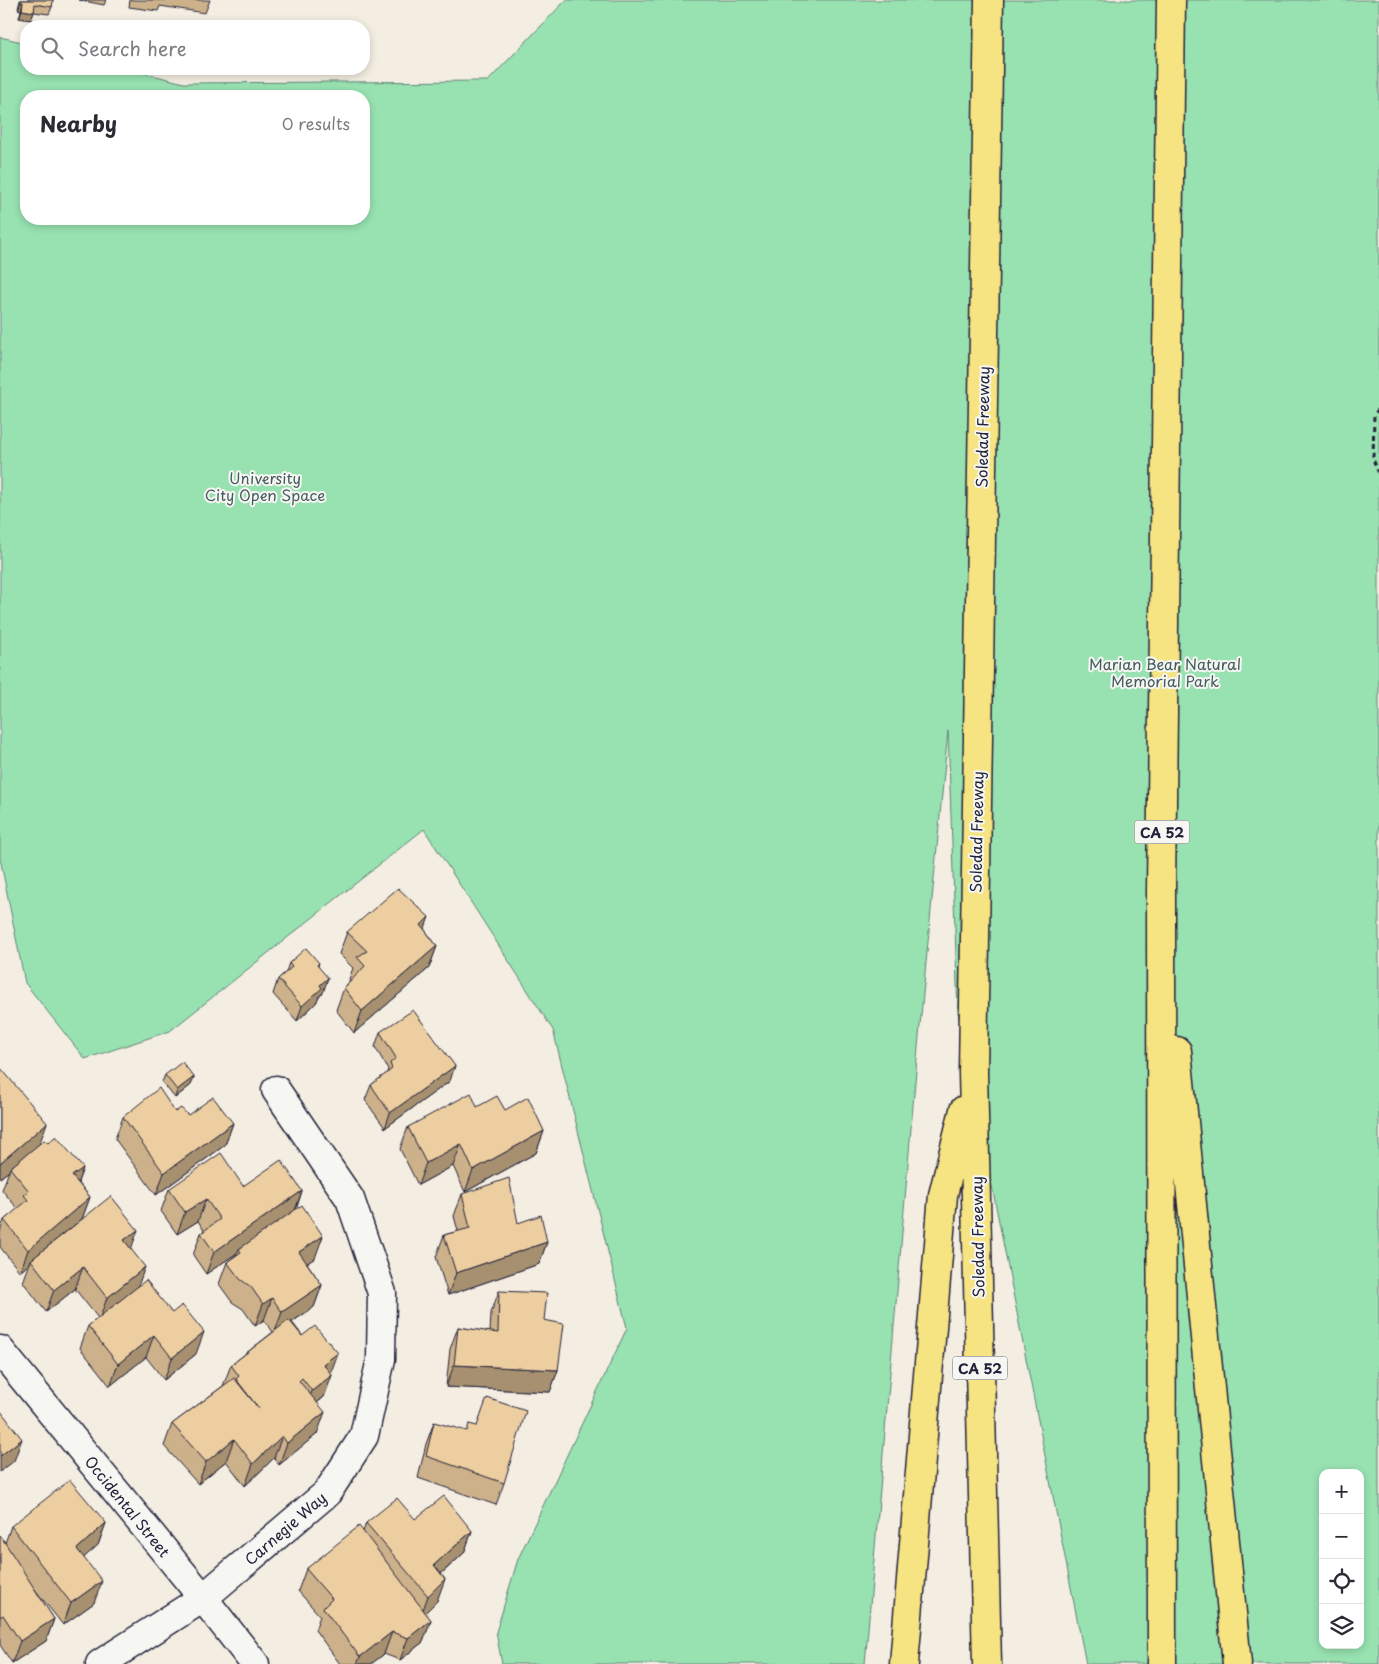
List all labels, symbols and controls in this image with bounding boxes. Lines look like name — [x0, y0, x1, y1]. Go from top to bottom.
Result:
search box — [20, 20, 370, 75]
icon: search — [38, 34, 66, 62]
text: Search here — [78, 34, 187, 62]
text: Nearby — [40, 107, 117, 139]
text: 0 results — [282, 111, 350, 135]
street label: Soledad Freeway — [969, 366, 995, 488]
park label: University City Open Space — [205, 466, 325, 506]
park label: Marian Bear Natural Memorial Park — [1089, 652, 1241, 692]
street label: Soledad Freeway — [963, 771, 989, 893]
road number: CA 52 — [1134, 820, 1190, 844]
street label: Soledad Freeway — [964, 1176, 990, 1298]
road number: CA 52 — [952, 1356, 1008, 1380]
street label: Occidental Street — [80, 1450, 176, 1562]
map controls — [1319, 1469, 1364, 1649]
button: + — [1319, 1469, 1364, 1514]
street label: Carnegie Way — [239, 1486, 331, 1570]
button: − — [1319, 1514, 1364, 1559]
button: locate — [1319, 1559, 1364, 1604]
button: layers — [1319, 1604, 1364, 1649]

